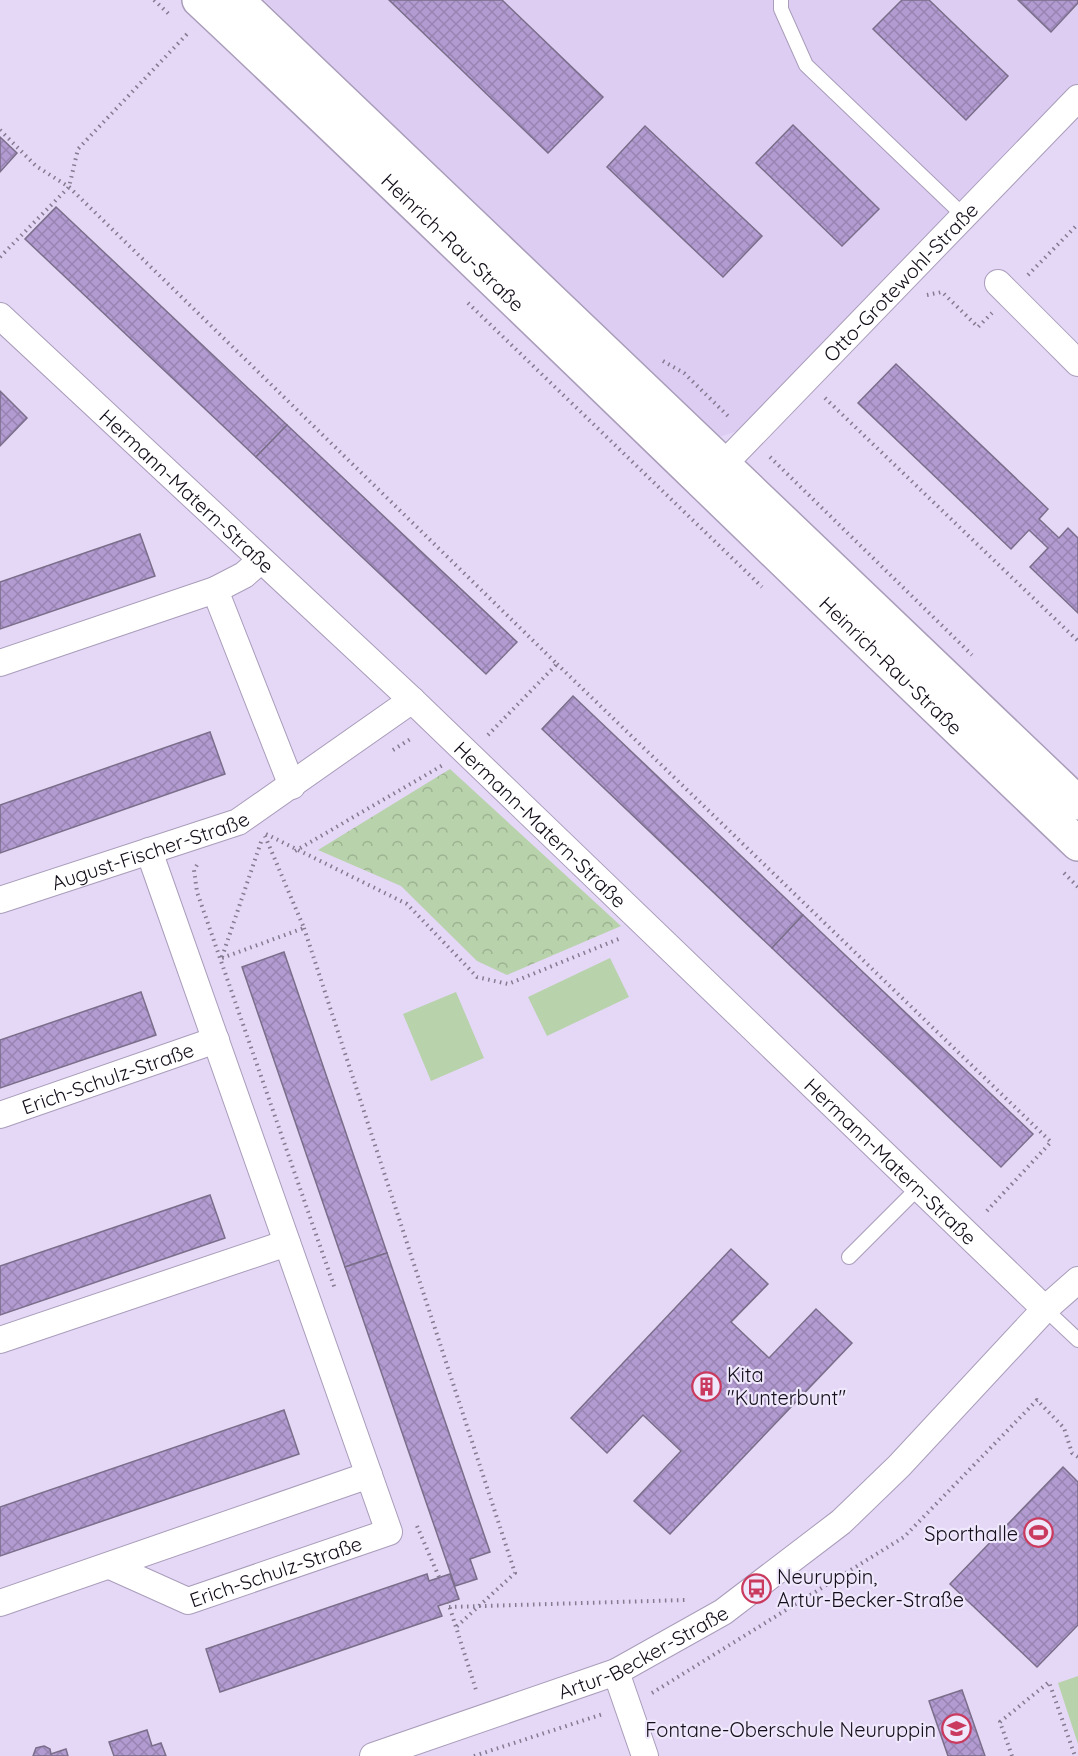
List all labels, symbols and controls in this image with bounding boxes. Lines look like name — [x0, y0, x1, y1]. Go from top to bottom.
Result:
street label: Heinrich-Rau-Straße — [377, 168, 530, 316]
street label: Otto-Grotewohl-Straße — [818, 197, 983, 367]
street label: Hermann-Matern-Straße — [95, 403, 280, 578]
street label: Heinrich-Rau-Straße — [815, 590, 968, 740]
street label: Hermann-Matern-Straße — [449, 735, 632, 913]
street label: August-Fischer-Straße — [48, 806, 254, 895]
street label: Erich-Schulz-Straße — [18, 1036, 197, 1119]
street label: Hermann-Matern-Straße — [800, 1072, 982, 1249]
place label: Kita "Kunterbunt" — [727, 1362, 846, 1410]
building icon: Kita "Kunterbunt" — [690, 1370, 722, 1402]
sports icon: Sporthalle — [1023, 1517, 1055, 1549]
place label: Sporthalle — [924, 1521, 1018, 1546]
street label: Erich-Schulz-Straße — [186, 1530, 365, 1612]
place label: Neuruppin, Artur-Becker-Straße — [777, 1564, 964, 1612]
bus stop icon: Neuruppin, Artur-Becker-Straße — [740, 1572, 772, 1604]
street label: Artur-Becker-Straße — [555, 1599, 732, 1704]
school or university icon: Fontane-Oberschule Neuruppin — [941, 1713, 973, 1745]
place label: Fontane-Oberschule Neuruppin — [645, 1717, 936, 1742]

